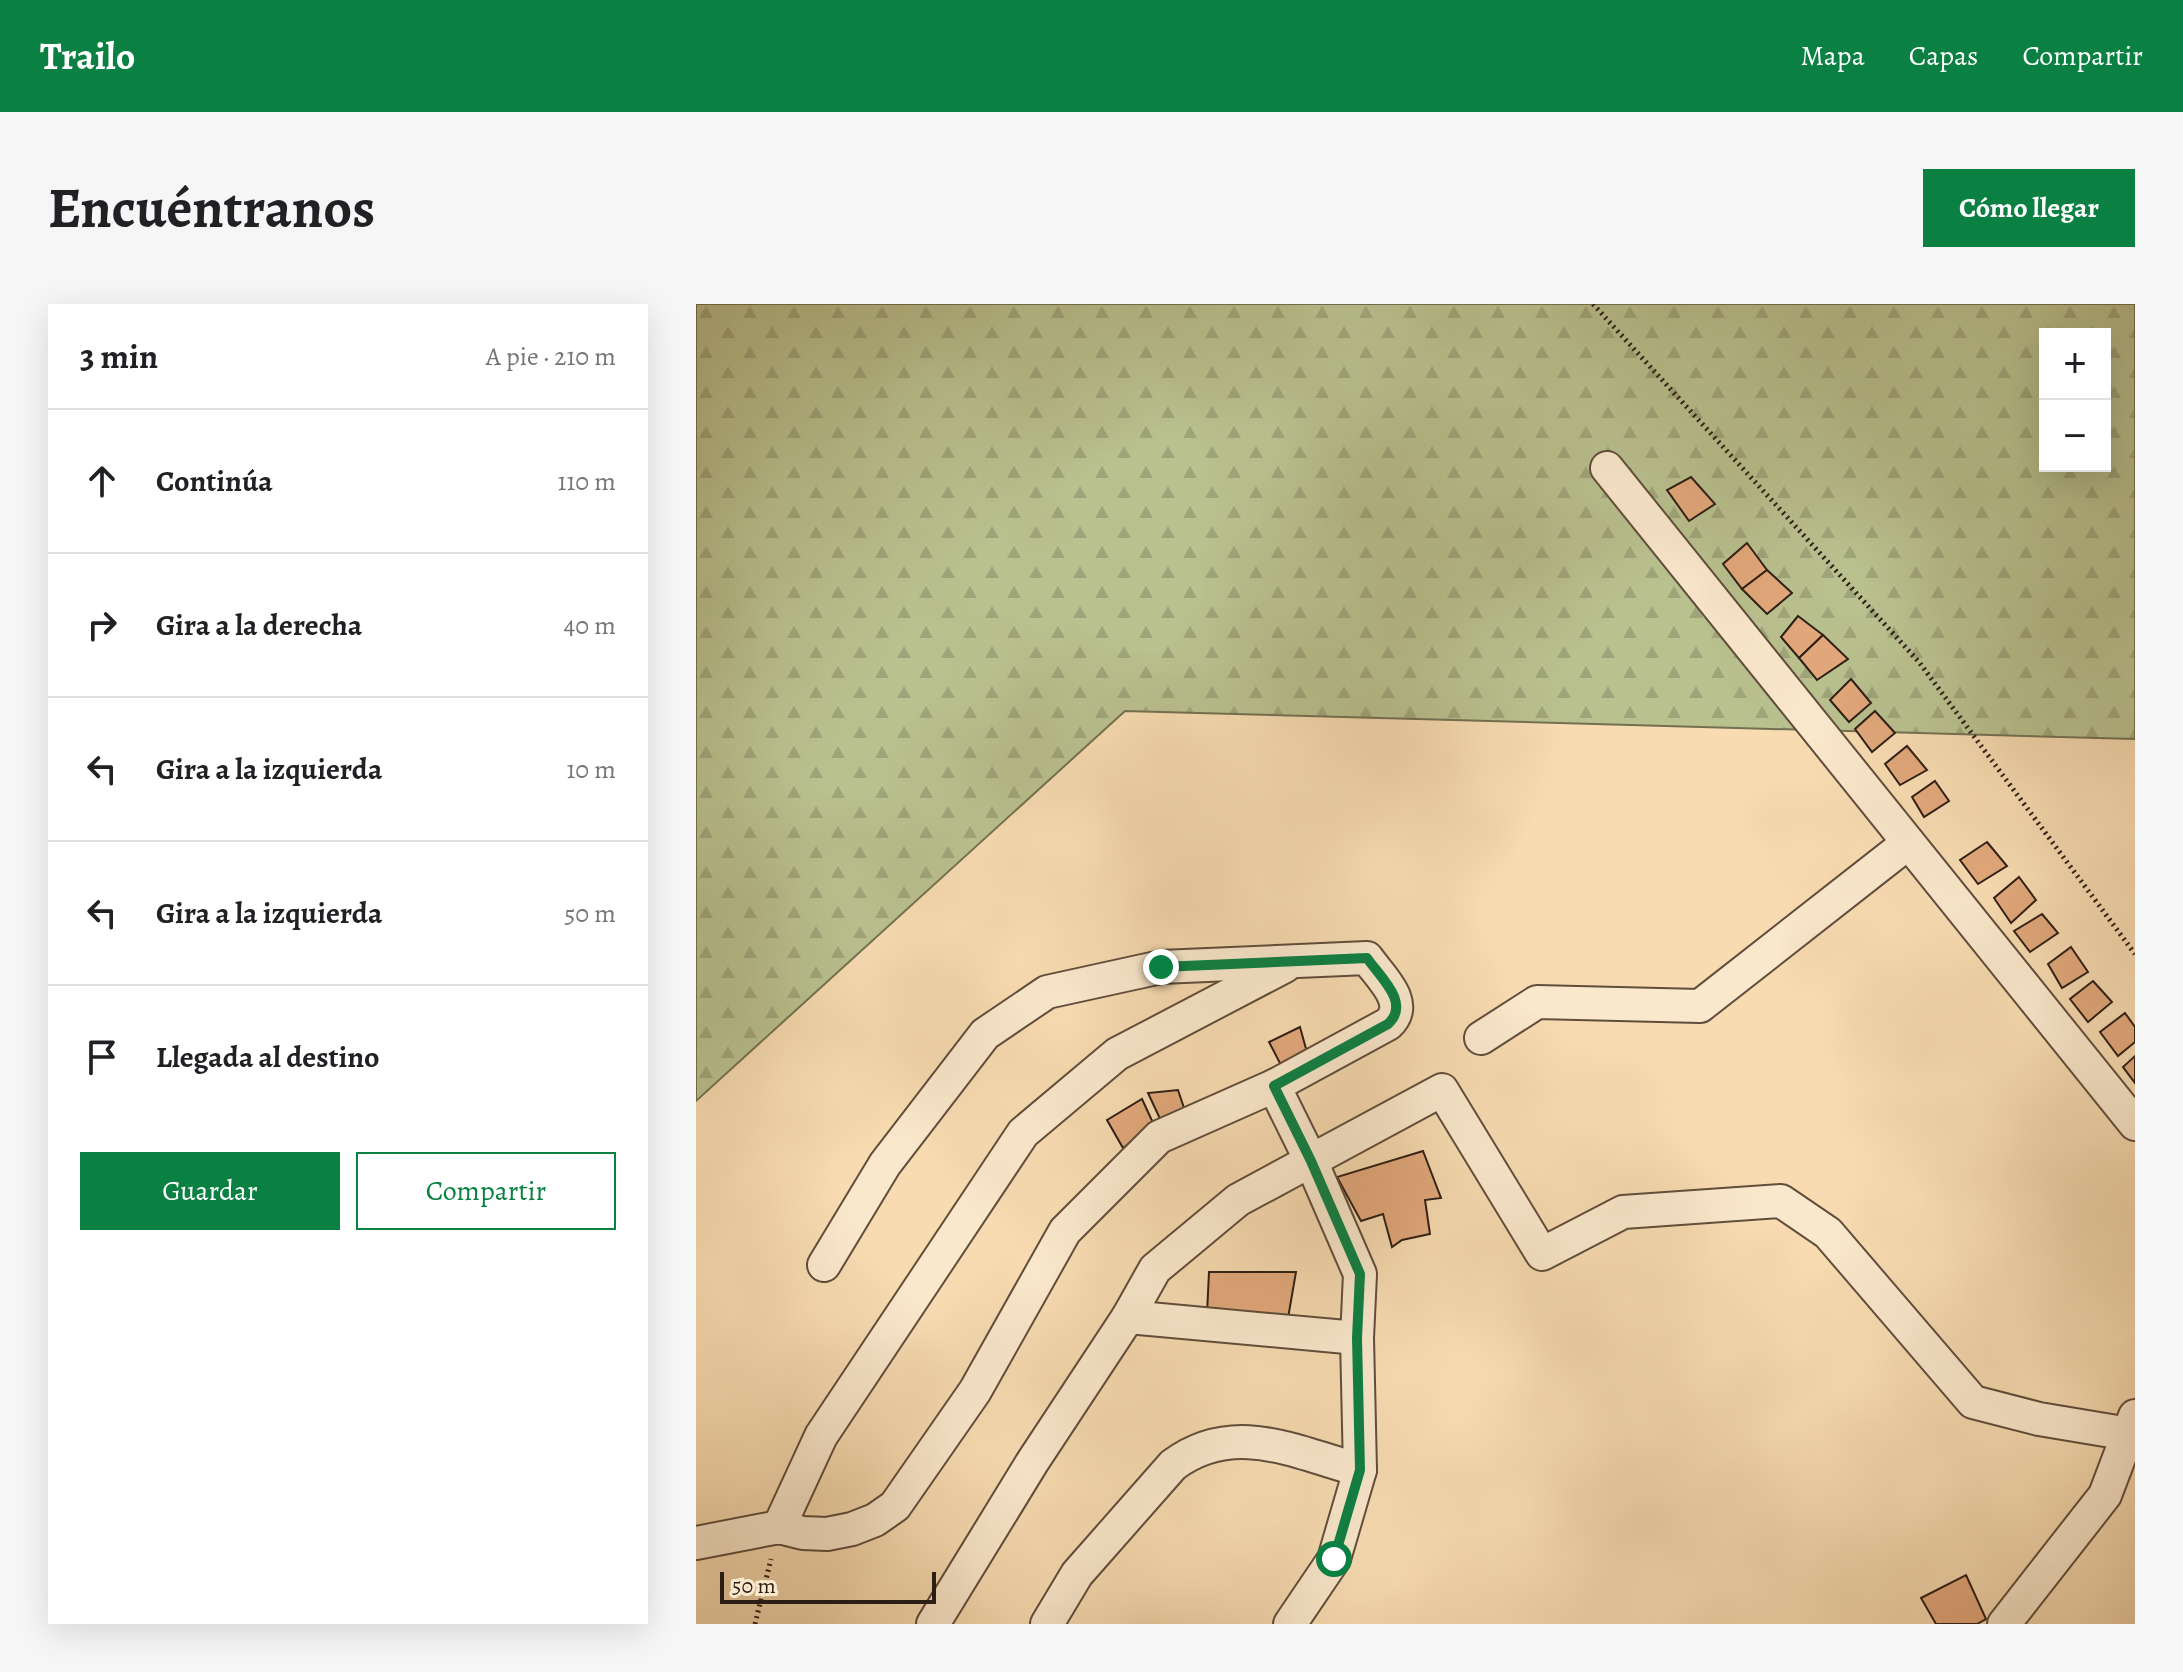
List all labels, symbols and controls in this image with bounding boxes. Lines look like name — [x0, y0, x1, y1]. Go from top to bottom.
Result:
text: Trailo — [40, 30, 135, 82]
text: Mapa — [1800, 37, 1865, 75]
text: Capas — [1909, 37, 1978, 75]
text: Compartir — [2022, 37, 2143, 75]
button: Cómo llegar — [1923, 169, 2135, 247]
text: Encuéntranos — [48, 170, 375, 246]
map controls — [2039, 328, 2111, 472]
button: + — [2039, 328, 2111, 400]
text: 3 min — [80, 333, 158, 380]
text: A pie · 210 m — [486, 339, 616, 374]
button: − — [2039, 400, 2111, 472]
icon: ahead — [80, 459, 124, 503]
text: Continúa — [156, 461, 273, 501]
text: 110 m — [558, 464, 616, 499]
icon: right — [80, 603, 124, 647]
text: Gira a la derecha — [156, 605, 362, 645]
text: 40 m — [564, 608, 616, 643]
icon: left — [80, 747, 124, 791]
text: Gira a la izquierda — [156, 749, 382, 789]
text: 10 m — [566, 752, 616, 787]
icon: left — [80, 891, 124, 935]
text: Gira a la izquierda — [156, 893, 382, 933]
text: 50 m — [564, 896, 616, 931]
route end — [1143, 949, 1179, 985]
icon: arrive — [80, 1035, 124, 1079]
text: Llegada al destino — [156, 1037, 379, 1077]
button: Guardar — [80, 1152, 340, 1230]
button: Compartir — [356, 1152, 616, 1230]
route start — [1316, 1541, 1352, 1577]
scale bar — [720, 1568, 936, 1604]
text: 50 m — [732, 1571, 776, 1601]

